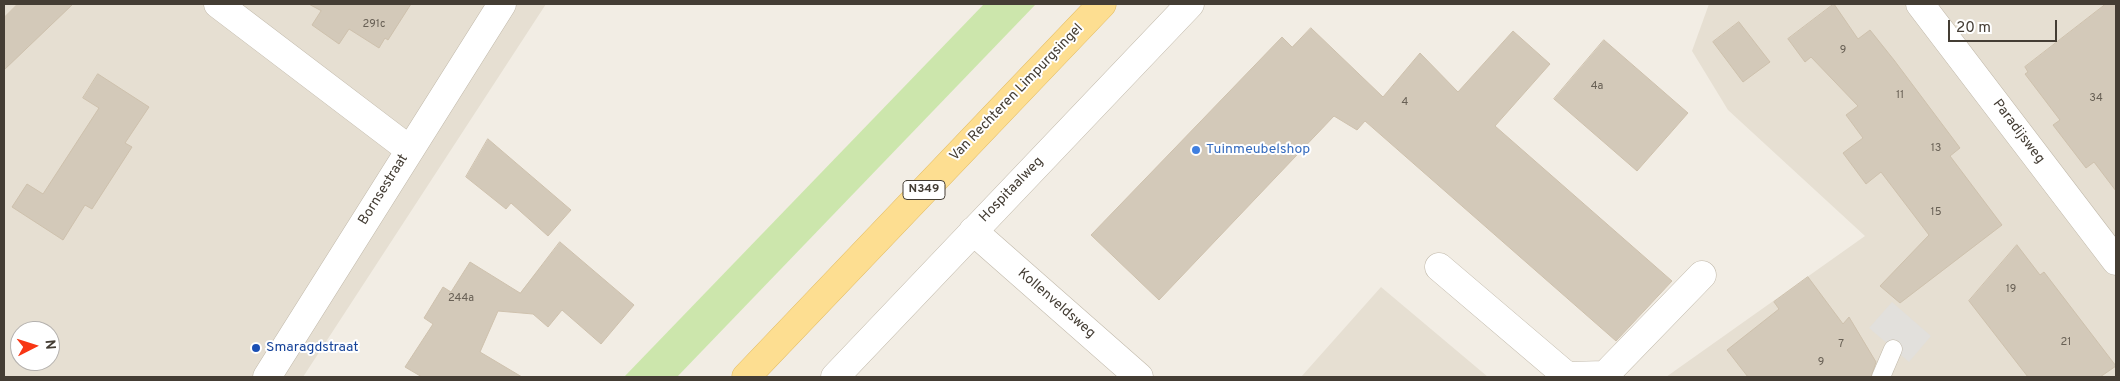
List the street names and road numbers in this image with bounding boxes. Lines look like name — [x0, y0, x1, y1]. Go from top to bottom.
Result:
street label: Van Rechteren Limpurgsingel — [947, 21, 1087, 165]
street label: Paradijsweg — [1988, 97, 2048, 167]
street label: Bornsestraat — [356, 151, 412, 229]
street label: Hospitaalweg — [977, 154, 1047, 226]
road number: N349 — [903, 180, 945, 200]
street label: Kollenveldsweg — [1014, 266, 1098, 342]

